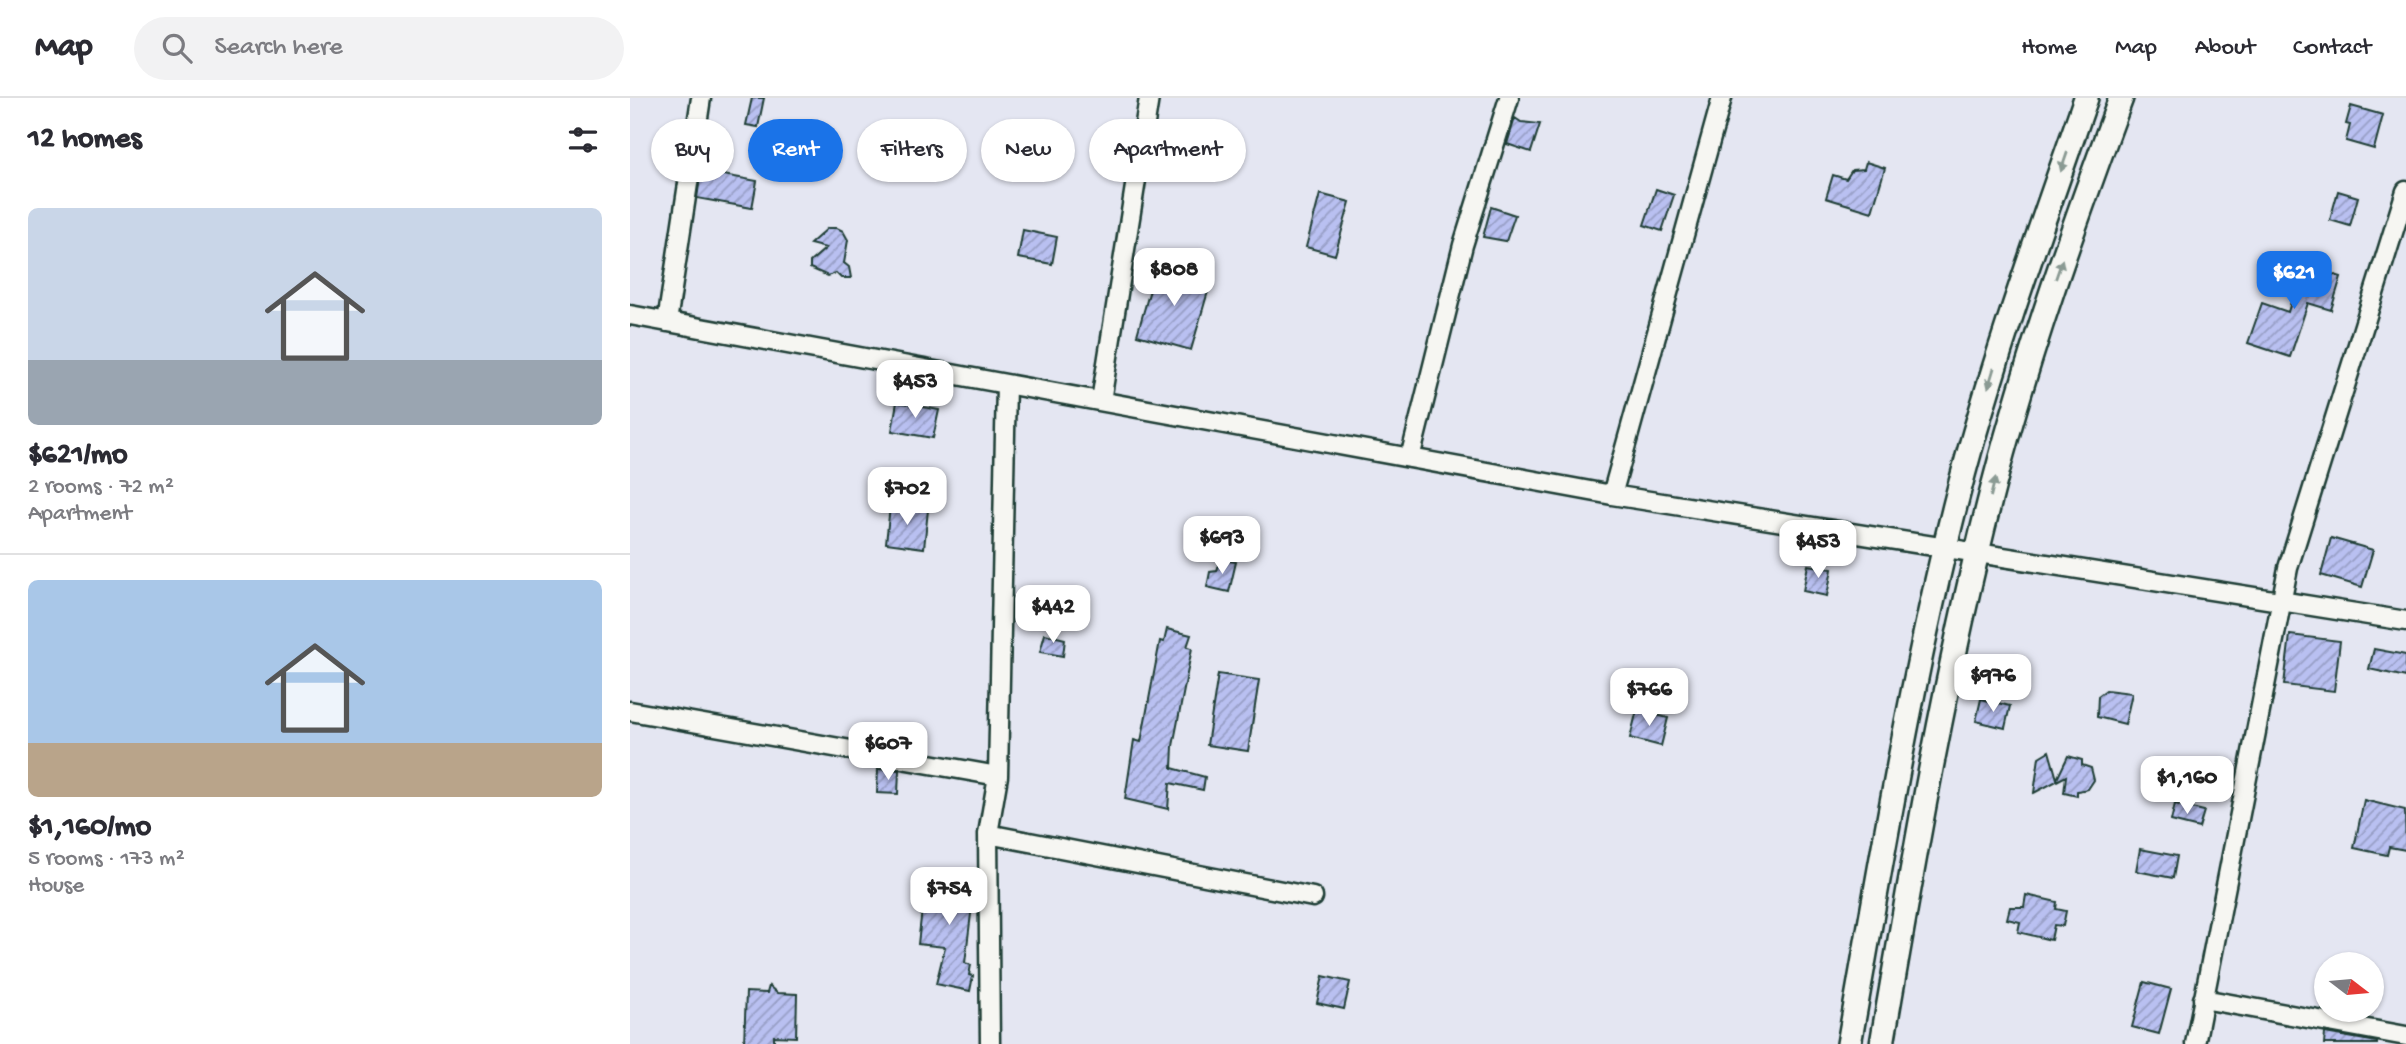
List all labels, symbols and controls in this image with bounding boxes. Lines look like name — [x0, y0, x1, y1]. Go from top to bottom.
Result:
search box — [134, 17, 624, 80]
text: Map — [35, 29, 92, 67]
icon: search — [158, 29, 196, 67]
text: Search here — [214, 33, 343, 64]
text: Home — [2021, 34, 2077, 63]
text: Map — [2115, 34, 2157, 63]
text: About — [2195, 34, 2255, 63]
text: Contact — [2293, 34, 2371, 63]
chip: Buy — [651, 119, 734, 182]
chip: Rent — [748, 119, 843, 182]
chip: Filters — [857, 119, 967, 182]
chip: New — [981, 119, 1075, 182]
chip: Apartment — [1089, 119, 1246, 182]
icon: filters — [564, 121, 602, 159]
text: 12 homes — [28, 123, 141, 158]
one-way arrow — [2058, 152, 2069, 173]
pin: $808 — [1133, 248, 1215, 308]
pin: $621 — [2253, 252, 2335, 311]
icon: home — [252, 253, 378, 379]
text: $808 — [1150, 257, 1198, 284]
one-way arrow — [2054, 259, 2065, 280]
text: $621 — [2273, 260, 2315, 287]
pin: $453 — [874, 360, 956, 420]
one-way arrow — [1985, 367, 1995, 388]
text: $453 — [892, 369, 938, 396]
text: $621/mo — [28, 439, 128, 474]
pin: $702 — [866, 468, 948, 527]
text: 2 rooms · 72 m² — [28, 474, 174, 501]
text: $702 — [884, 476, 930, 503]
one-way arrow — [1988, 476, 1999, 498]
text: Apartment — [28, 501, 132, 528]
pin: $693 — [1181, 517, 1263, 576]
pin: $453 — [1777, 520, 1859, 580]
text: $693 — [1199, 525, 1245, 552]
text: $453 — [1795, 529, 1841, 556]
pin: $442 — [1012, 586, 1094, 645]
text: $442 — [1031, 594, 1075, 621]
icon: home — [252, 625, 378, 751]
pin: $976 — [1952, 654, 2034, 714]
text: $976 — [1970, 663, 2016, 690]
pin: $766 — [1608, 668, 1690, 728]
text: $766 — [1626, 677, 1672, 704]
pin: $607 — [847, 722, 929, 782]
text: $607 — [864, 731, 912, 758]
pin: $1,160 — [2130, 756, 2244, 816]
text: $1,160 — [2157, 765, 2217, 792]
text: $1,160/mo — [28, 811, 151, 846]
text: 5 rooms · 173 m² — [28, 846, 185, 873]
pin: $754 — [908, 868, 990, 927]
text: House — [28, 873, 84, 900]
text: $754 — [926, 876, 972, 903]
north arrow — [2314, 952, 2384, 1022]
map controls — [2314, 952, 2384, 1022]

